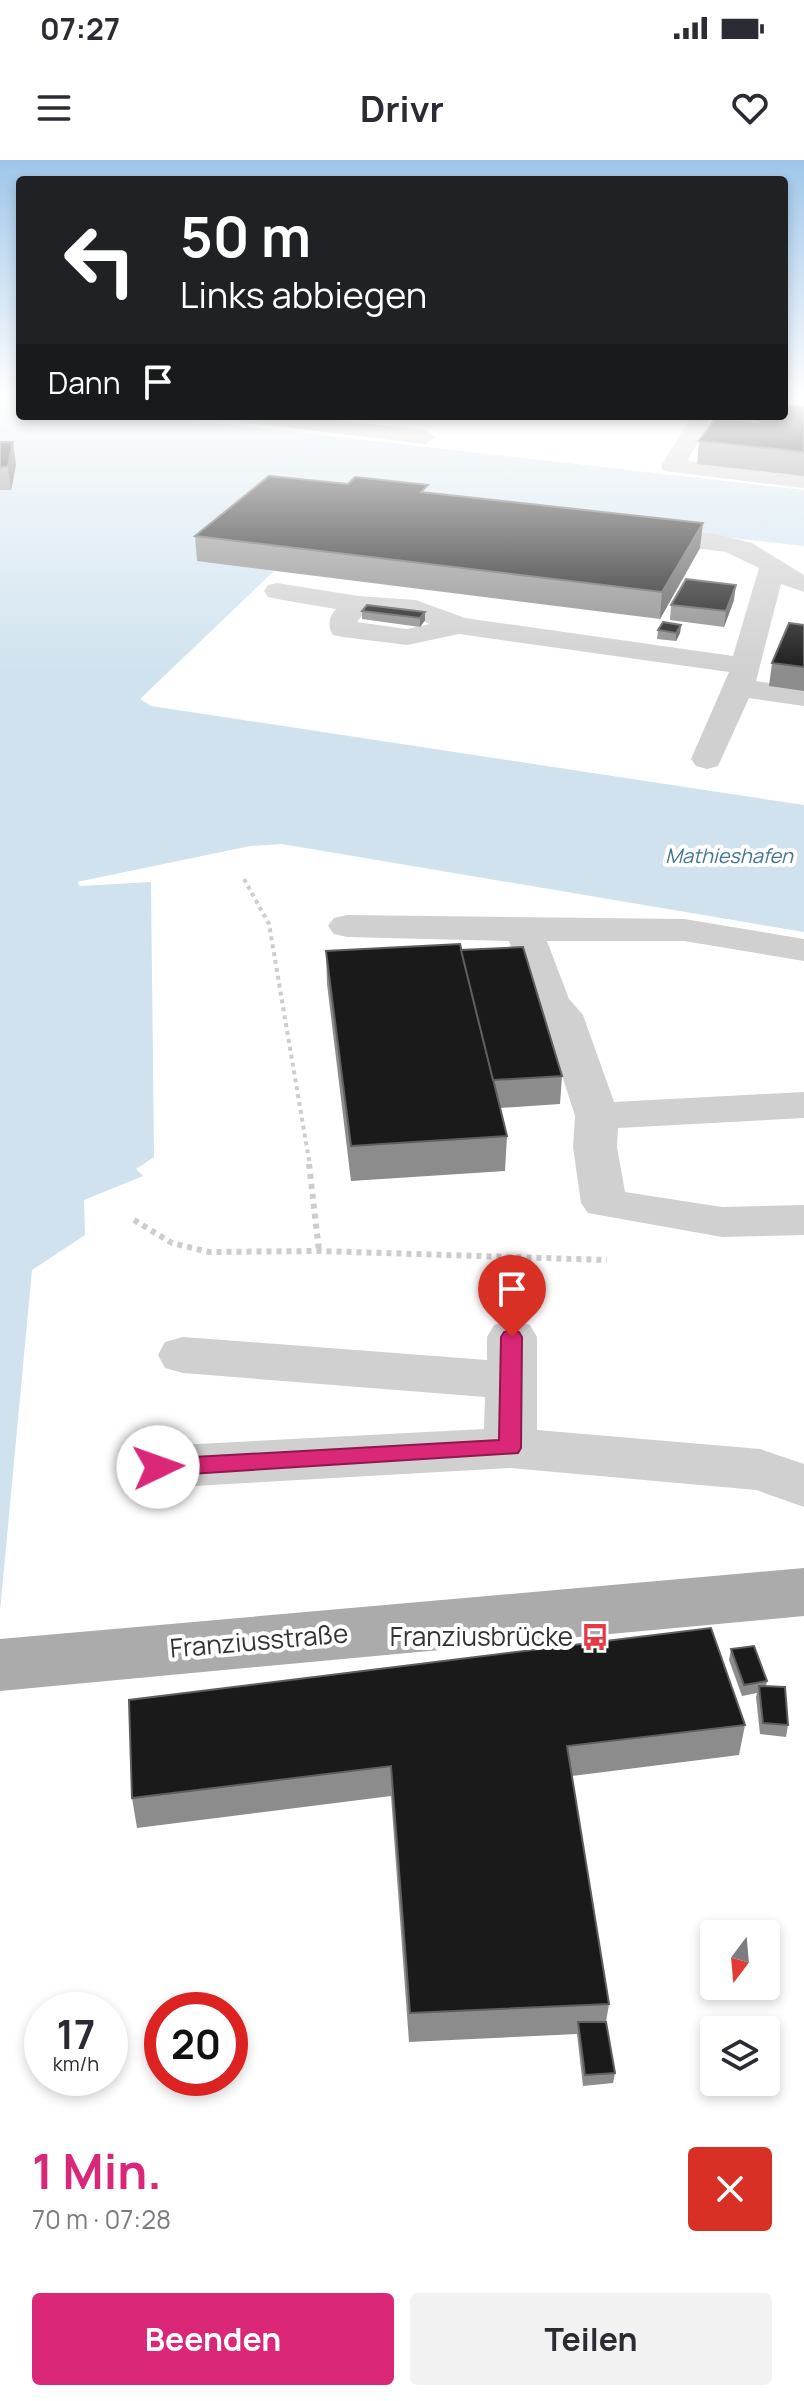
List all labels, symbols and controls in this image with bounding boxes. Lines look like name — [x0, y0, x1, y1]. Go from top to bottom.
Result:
text: 07:27 — [40, 8, 120, 49]
text: Drivr — [360, 84, 444, 133]
icon: menu — [32, 86, 76, 130]
icon: heart — [728, 86, 772, 130]
text: 50 m — [180, 197, 311, 274]
icon: left — [48, 208, 152, 312]
text: Links abbiegen — [180, 270, 427, 319]
icon: arrive — [136, 360, 180, 404]
text: Dann — [48, 362, 120, 403]
water label: Mathieshafen — [665, 842, 794, 869]
pin — [478, 1255, 546, 1337]
icon: arrive — [490, 1267, 534, 1311]
position arrow — [116, 1425, 200, 1509]
street label: Franziusstraße — [168, 1614, 350, 1666]
place label: Franziusbrücke — [390, 1618, 573, 1654]
bus stop icon: Franziusbrücke — [580, 1622, 610, 1652]
north arrow — [700, 1920, 780, 2000]
map controls — [700, 1920, 780, 2096]
speed limit sign: 20 — [144, 1992, 248, 2096]
text: 17 — [57, 2006, 95, 2061]
button: layers — [700, 2016, 780, 2096]
text: km/h — [53, 2050, 99, 2077]
text: 1 Min. — [32, 2138, 162, 2203]
button: close — [688, 2147, 772, 2231]
text: 70 m · 07:28 — [32, 2201, 171, 2237]
button: Beenden — [32, 2293, 394, 2385]
button: Teilen — [410, 2293, 772, 2385]

